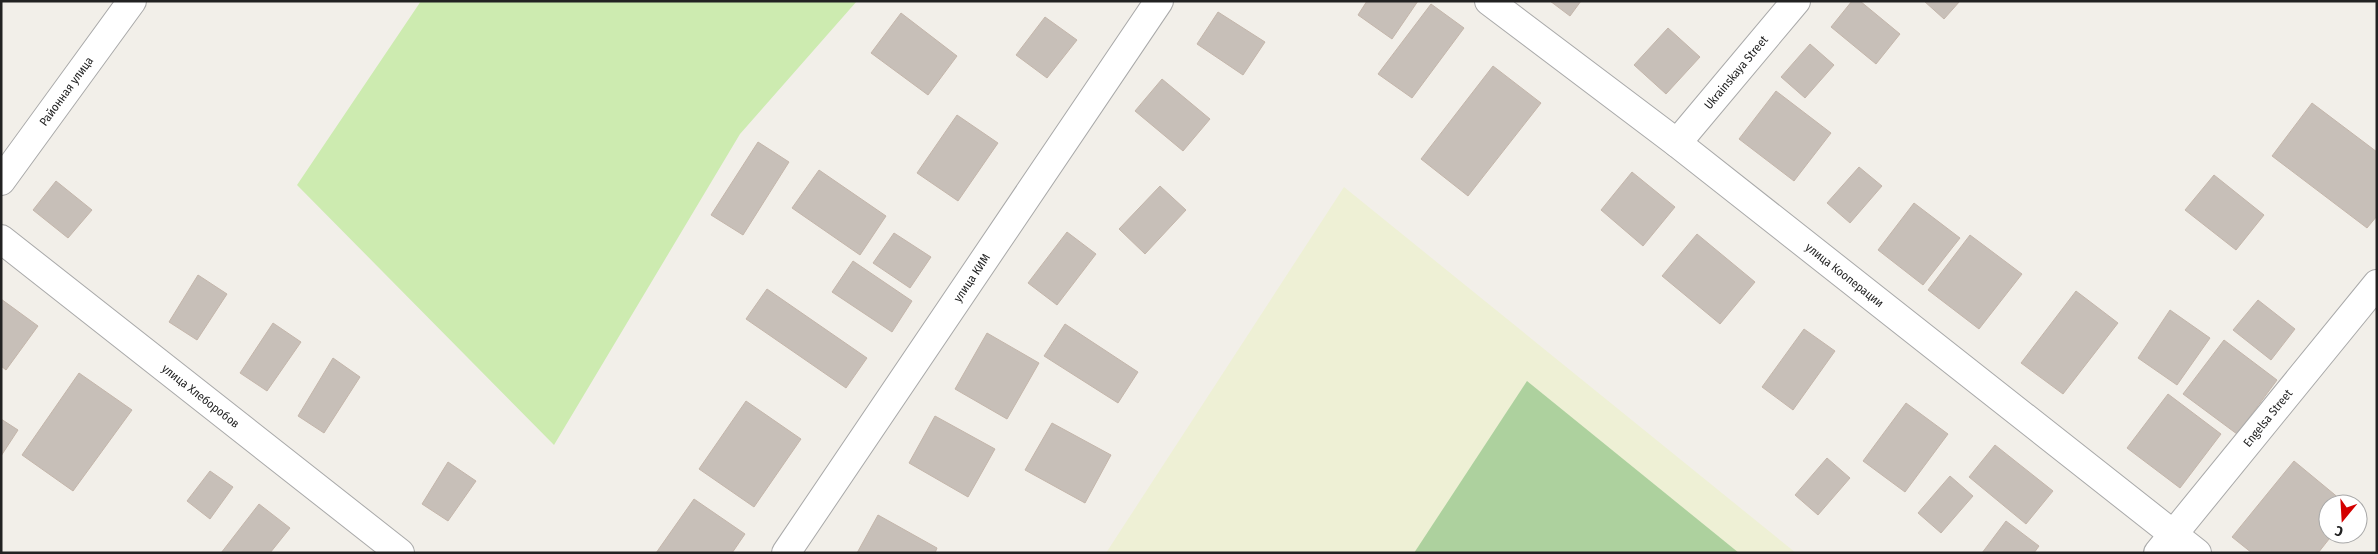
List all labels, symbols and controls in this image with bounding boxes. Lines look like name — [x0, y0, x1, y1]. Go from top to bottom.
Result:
street label: Ukrainskaya Street — [1701, 33, 1771, 112]
street label: Районная улица — [37, 54, 96, 128]
street label: улица Кооперации — [1803, 240, 1886, 310]
street label: улица КИМ — [951, 251, 993, 305]
street label: улица Хлеборобов — [159, 361, 242, 431]
street label: Engelsa Street — [2240, 387, 2295, 450]
north arrow — [2318, 494, 2368, 544]
text: С — [2332, 521, 2345, 540]

